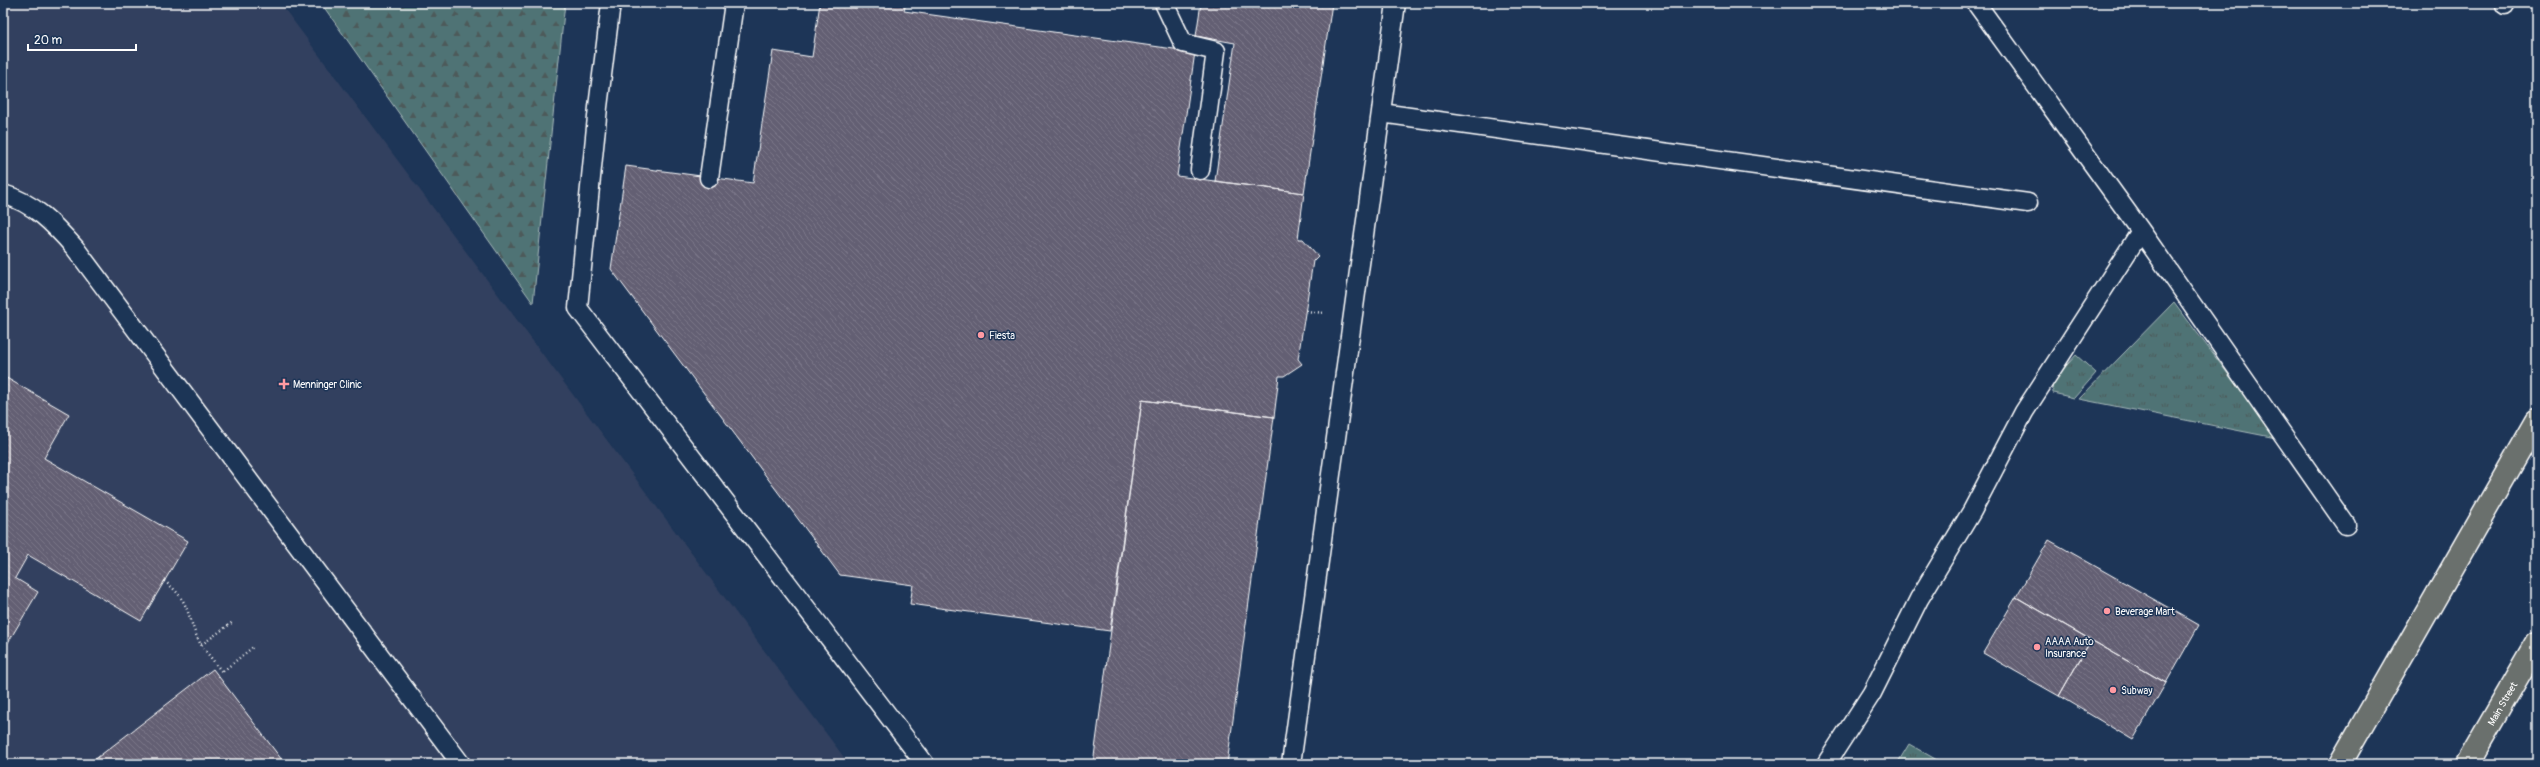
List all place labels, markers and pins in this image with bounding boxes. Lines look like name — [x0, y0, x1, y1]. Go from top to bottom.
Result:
marker: Fiesta — [976, 330, 986, 340]
place label: Fiesta — [989, 330, 1015, 342]
marker: Menninger Clinic — [278, 378, 290, 390]
place label: Menninger Clinic — [293, 379, 362, 391]
marker: Beverage Mart — [2102, 606, 2112, 616]
place label: Beverage Mart — [2115, 606, 2176, 618]
place label: AAAA Auto Insurance — [2045, 636, 2094, 660]
marker: AAAA Auto Insurance — [2032, 642, 2042, 652]
marker: Subway — [2108, 685, 2118, 695]
place label: Subway — [2121, 685, 2153, 697]

